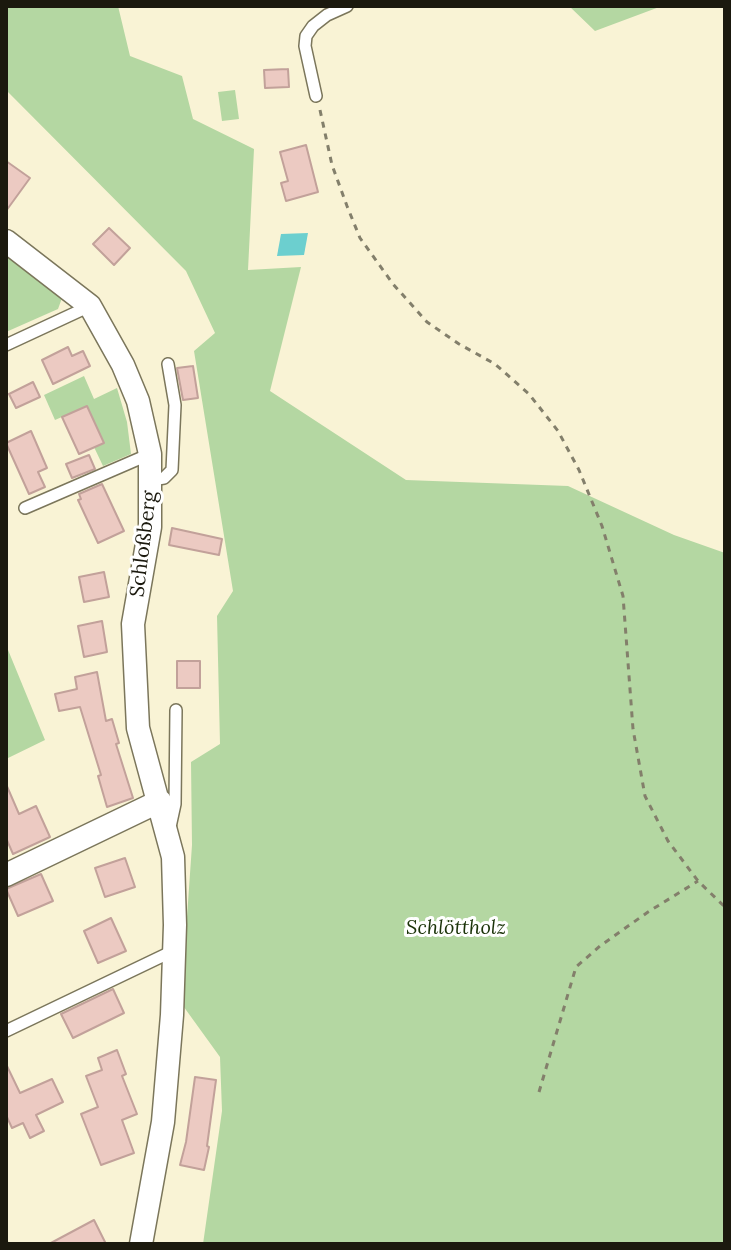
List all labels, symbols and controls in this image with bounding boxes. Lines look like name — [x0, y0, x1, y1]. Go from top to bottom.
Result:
street label: Schloßberg — [126, 490, 162, 598]
park label: Schlöttholz — [406, 916, 506, 940]

